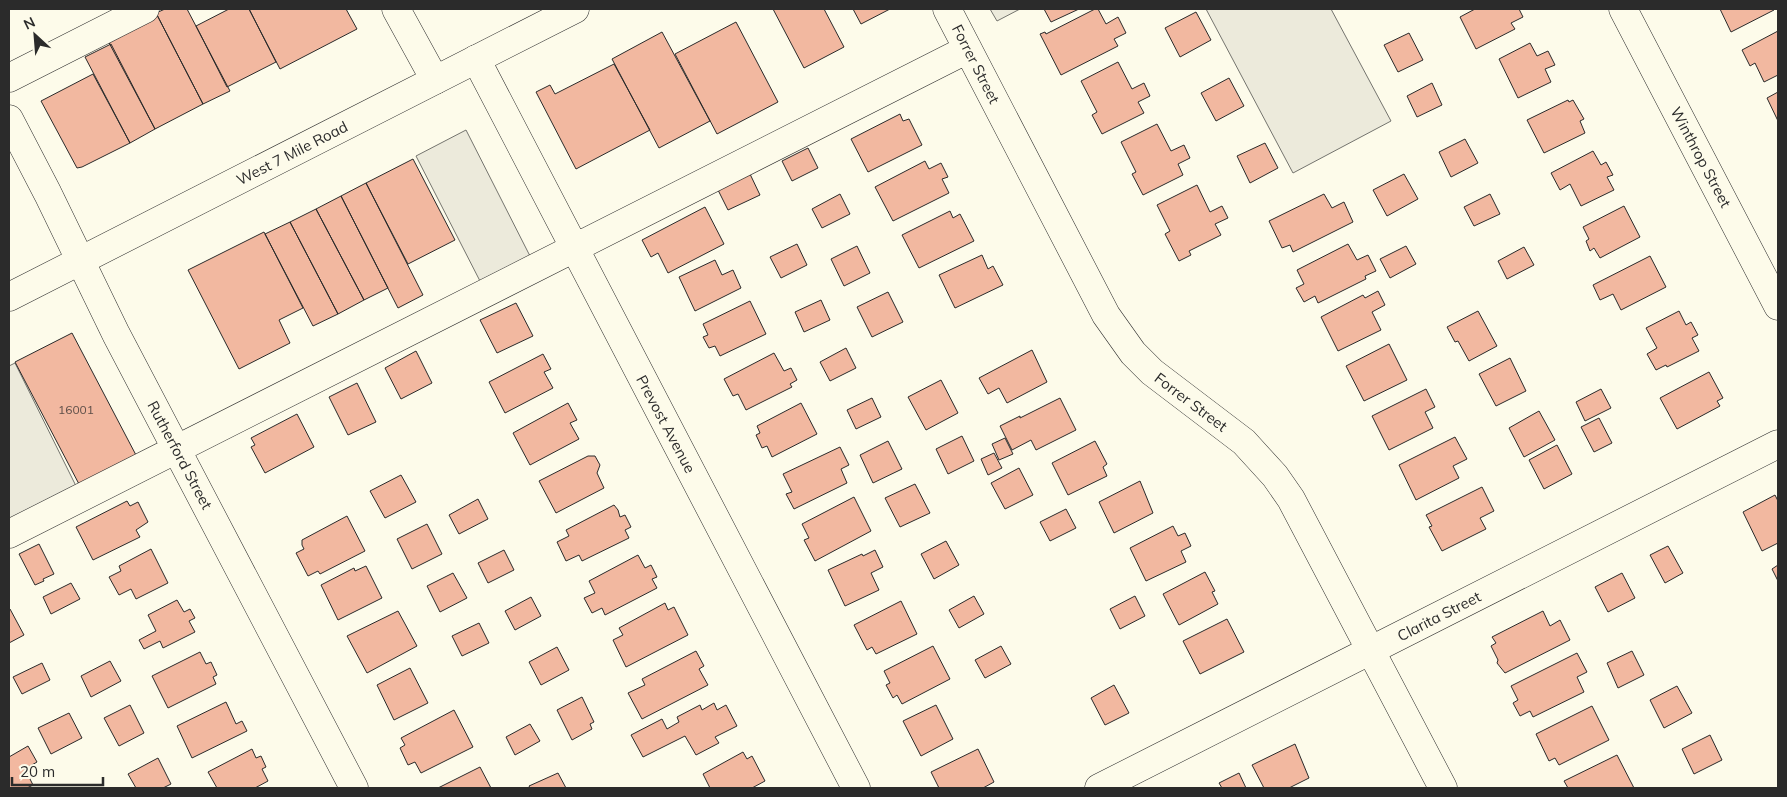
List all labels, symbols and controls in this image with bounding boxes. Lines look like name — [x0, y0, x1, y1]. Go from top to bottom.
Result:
north arrow — [10, 10, 60, 60]
text: N — [21, 13, 38, 34]
street label: Forrer Street — [948, 21, 1004, 107]
street label: Winthrop Street — [1666, 103, 1736, 211]
street label: West 7 Mile Road — [233, 117, 351, 189]
street label: Forrer Street — [1151, 368, 1231, 436]
street label: Prevost Avenue — [632, 372, 700, 476]
street label: Rutherford Street — [143, 397, 217, 513]
house number: 16001 — [58, 402, 94, 417]
street label: Clarita Street — [1394, 587, 1484, 645]
scale bar — [12, 754, 104, 786]
text: 20 m — [20, 762, 55, 781]

